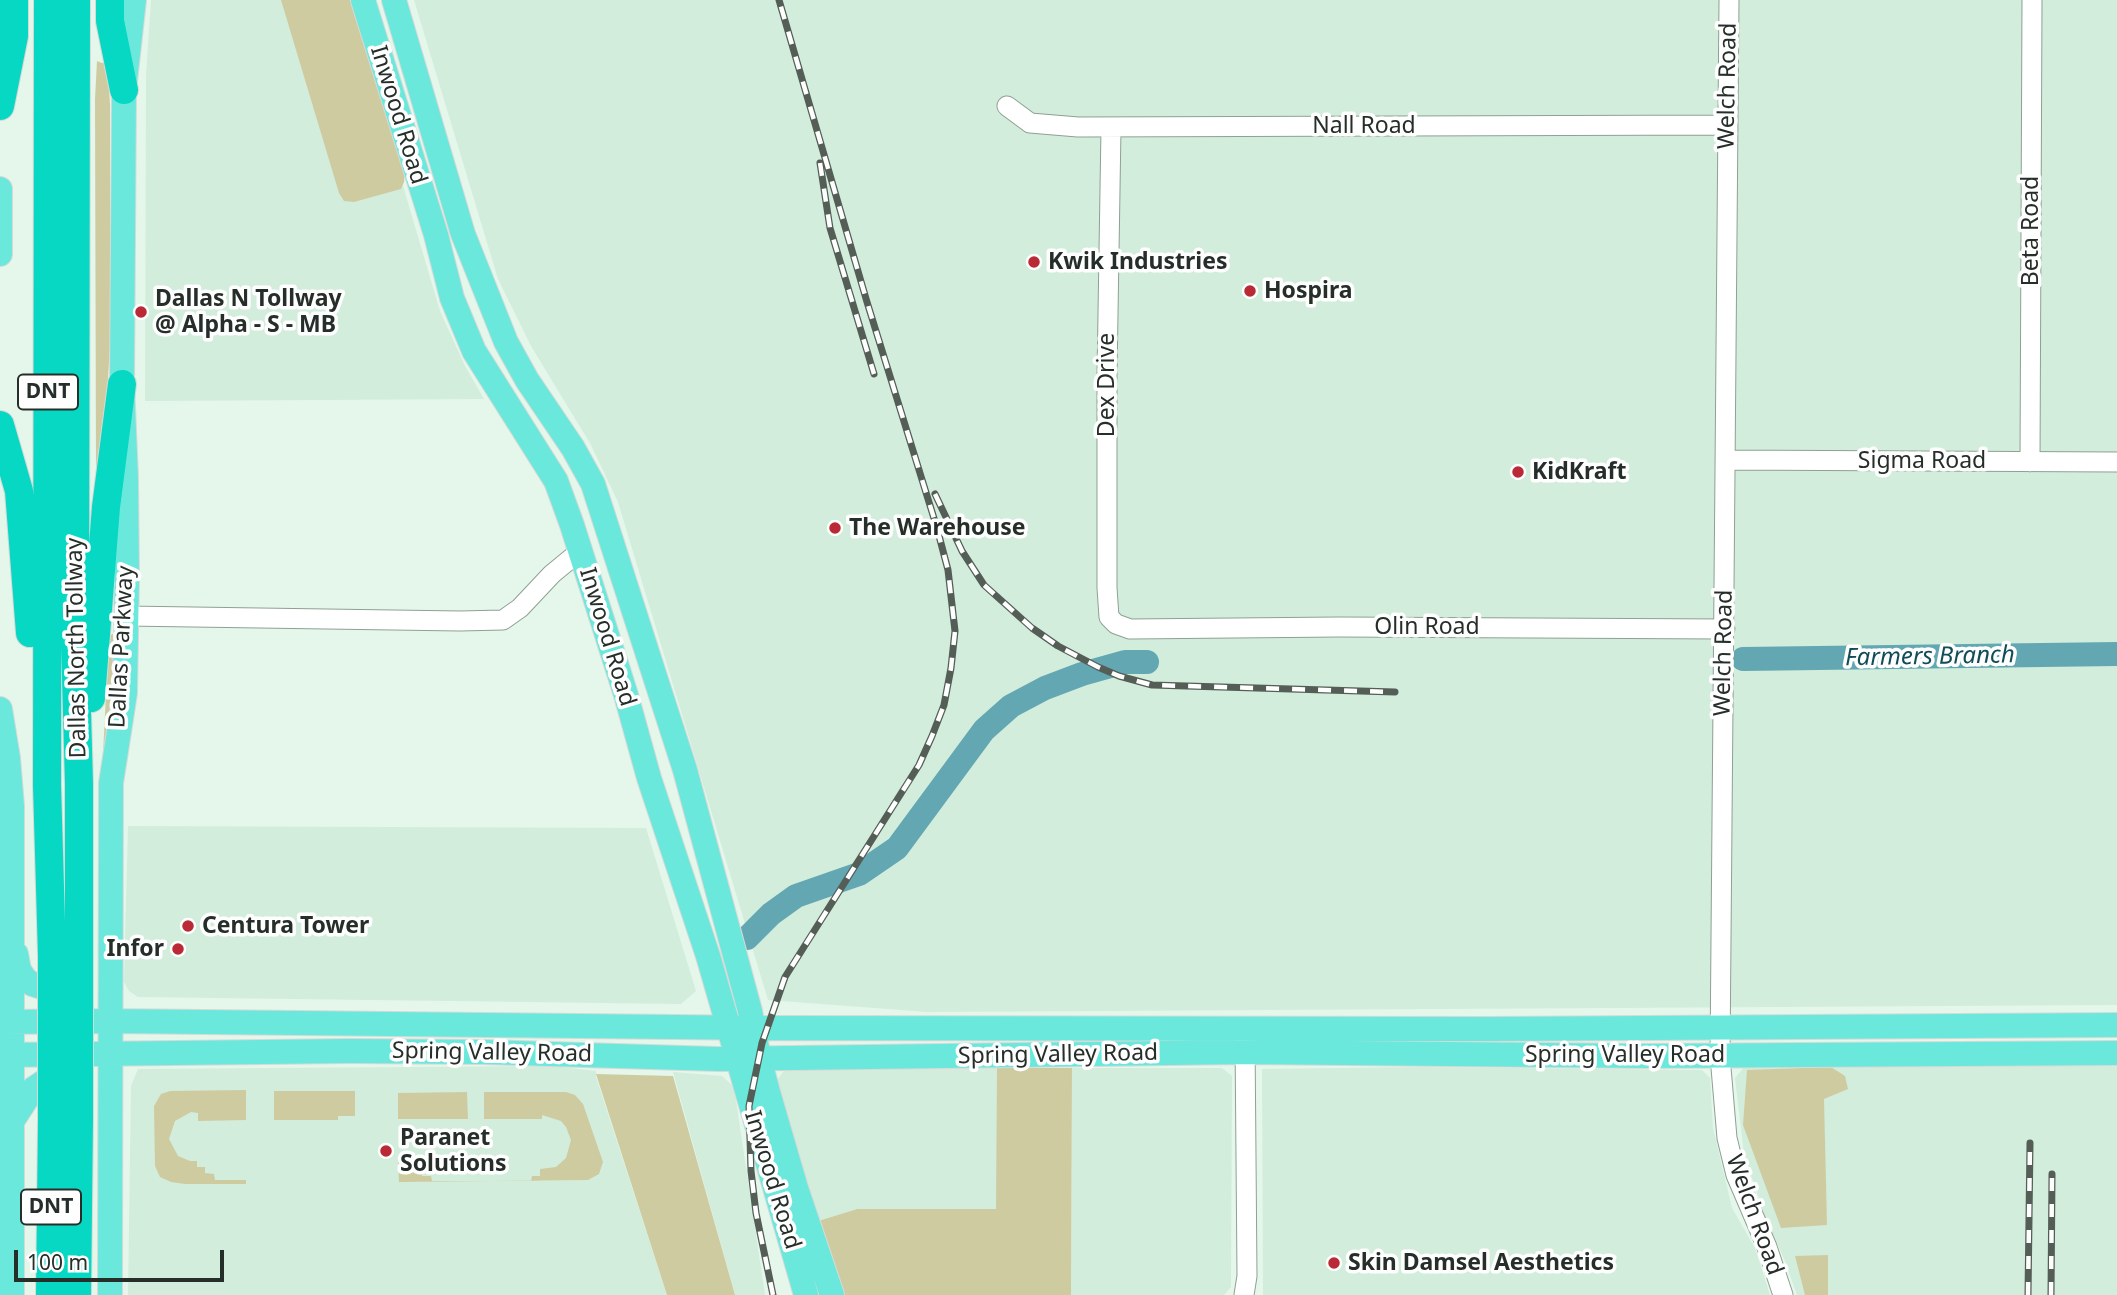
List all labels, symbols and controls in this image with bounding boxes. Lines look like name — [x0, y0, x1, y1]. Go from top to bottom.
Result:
street label: Welch Road — [1713, 23, 1743, 149]
street label: Inwood Road — [364, 42, 432, 188]
street label: Nall Road — [1312, 112, 1416, 140]
street label: Beta Road — [2017, 176, 2045, 286]
place label: Kwik Industries — [1048, 248, 1227, 276]
marker: Kwik Industries — [1026, 254, 1042, 270]
place label: Hospira — [1264, 277, 1353, 305]
marker: Hospira — [1242, 283, 1258, 299]
place label: Dallas N Tollway @ Alpha - S - MB — [155, 285, 342, 339]
marker: Dallas N Tollway @ Alpha - S - MB — [133, 304, 149, 320]
street label: Dex Drive — [1093, 333, 1121, 437]
road number: DNT — [18, 374, 78, 410]
street label: Sigma Road — [1858, 447, 1986, 475]
place label: KidKraft — [1532, 458, 1626, 486]
marker: KidKraft — [1510, 464, 1526, 480]
place label: The Warehouse — [849, 514, 1026, 542]
marker: The Warehouse — [827, 520, 843, 536]
street label: Dallas North Tollway — [61, 538, 93, 758]
street label: Inwood Road — [573, 564, 641, 710]
street label: Dallas Parkway — [104, 565, 140, 729]
street label: Welch Road — [1709, 590, 1739, 716]
street label: Olin Road — [1374, 613, 1480, 641]
water label: Farmers Branch — [1845, 641, 2015, 673]
place label: Centura Tower — [202, 912, 369, 940]
marker: Centura Tower — [180, 918, 196, 934]
place label: Infor — [107, 935, 164, 963]
marker: Infor — [170, 941, 186, 957]
street label: Spring Valley Road — [392, 1037, 592, 1069]
street label: Spring Valley Road — [958, 1039, 1158, 1071]
street label: Spring Valley Road — [1525, 1041, 1725, 1069]
street label: Inwood Road — [738, 1107, 806, 1253]
place label: Paranet Solutions — [400, 1124, 507, 1178]
marker: Paranet Solutions — [378, 1143, 394, 1159]
street label: Welch Road — [1719, 1151, 1789, 1279]
road number: DNT — [21, 1190, 81, 1224]
scale bar — [18, 1236, 228, 1280]
text: 100 m — [27, 1248, 88, 1276]
place label: Skin Damsel Aesthetics — [1348, 1249, 1614, 1277]
marker: Skin Damsel Aesthetics — [1326, 1255, 1342, 1271]

